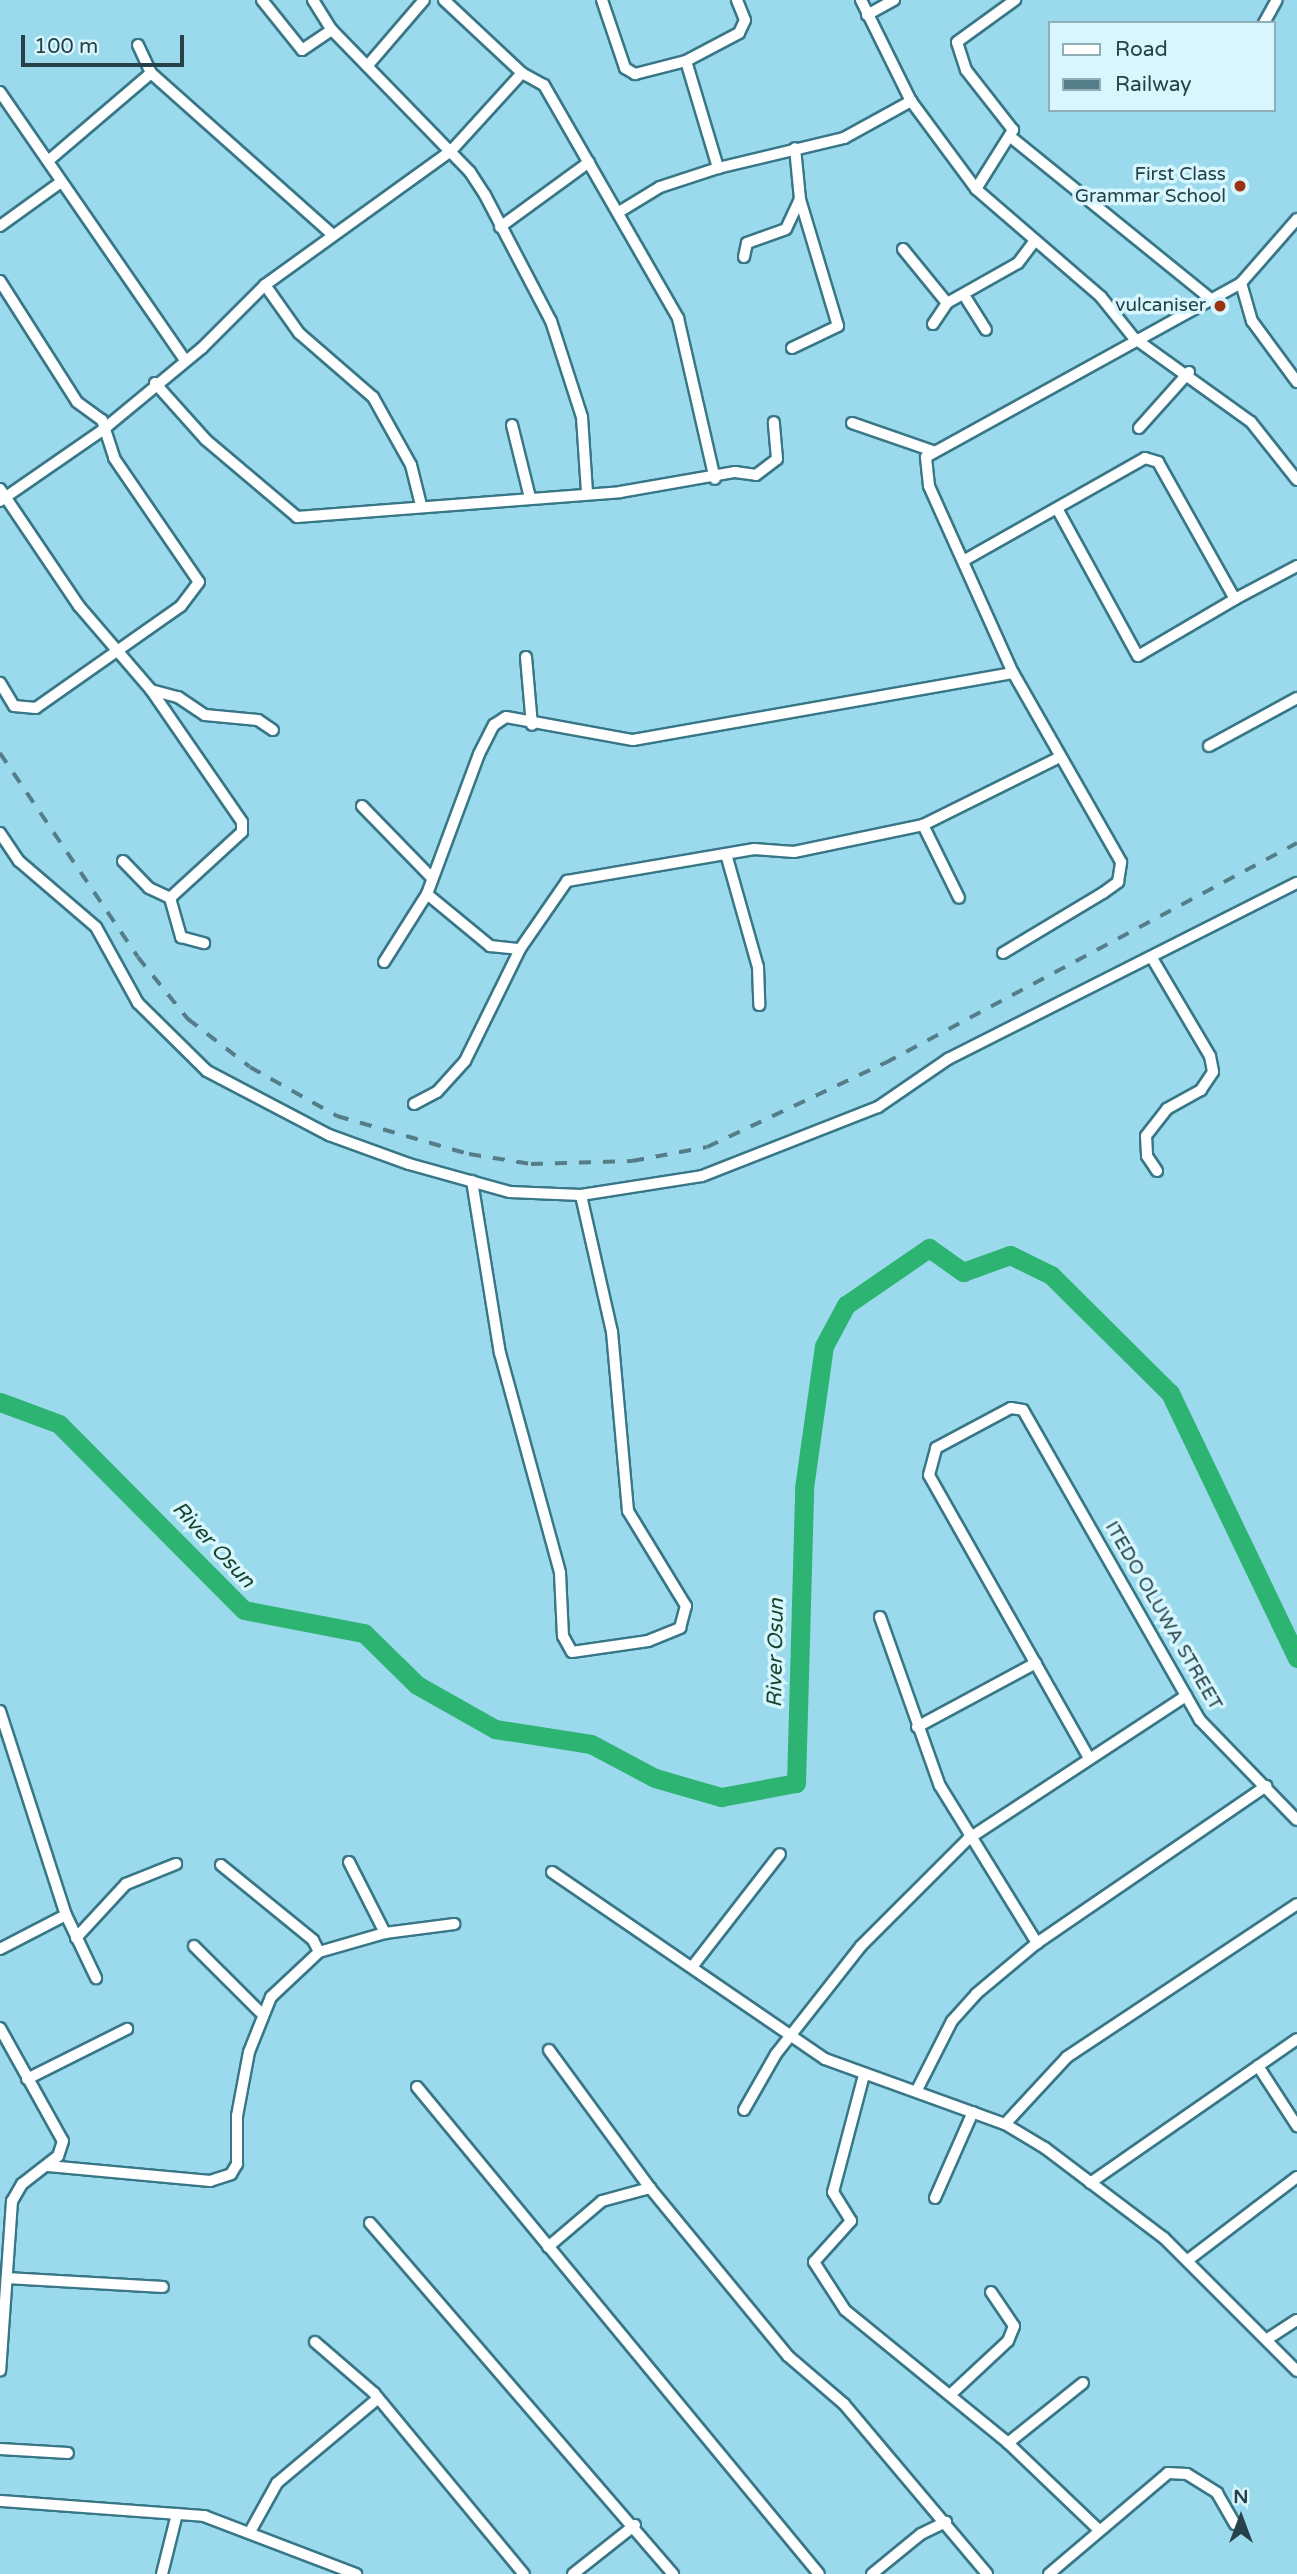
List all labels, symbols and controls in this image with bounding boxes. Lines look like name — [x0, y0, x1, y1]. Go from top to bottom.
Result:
scale bar — [24, 21, 187, 65]
legend — [1048, 21, 1276, 112]
text: 100 m — [34, 34, 98, 59]
text: Road — [1115, 37, 1168, 62]
text: Railway — [1115, 72, 1192, 97]
place label: First Class Grammar School — [1075, 164, 1226, 208]
marker: First Class Grammar School — [1232, 178, 1248, 194]
place label: vulcaniser — [1115, 295, 1206, 317]
marker: vulcaniser — [1212, 298, 1228, 314]
water label: River Osun — [167, 1496, 259, 1594]
street label: ITEDO OLUWA STREET — [1100, 1517, 1226, 1715]
water label: River Osun — [762, 1598, 790, 1708]
north arrow — [1206, 2483, 1276, 2553]
text: N — [1233, 2486, 1249, 2508]

